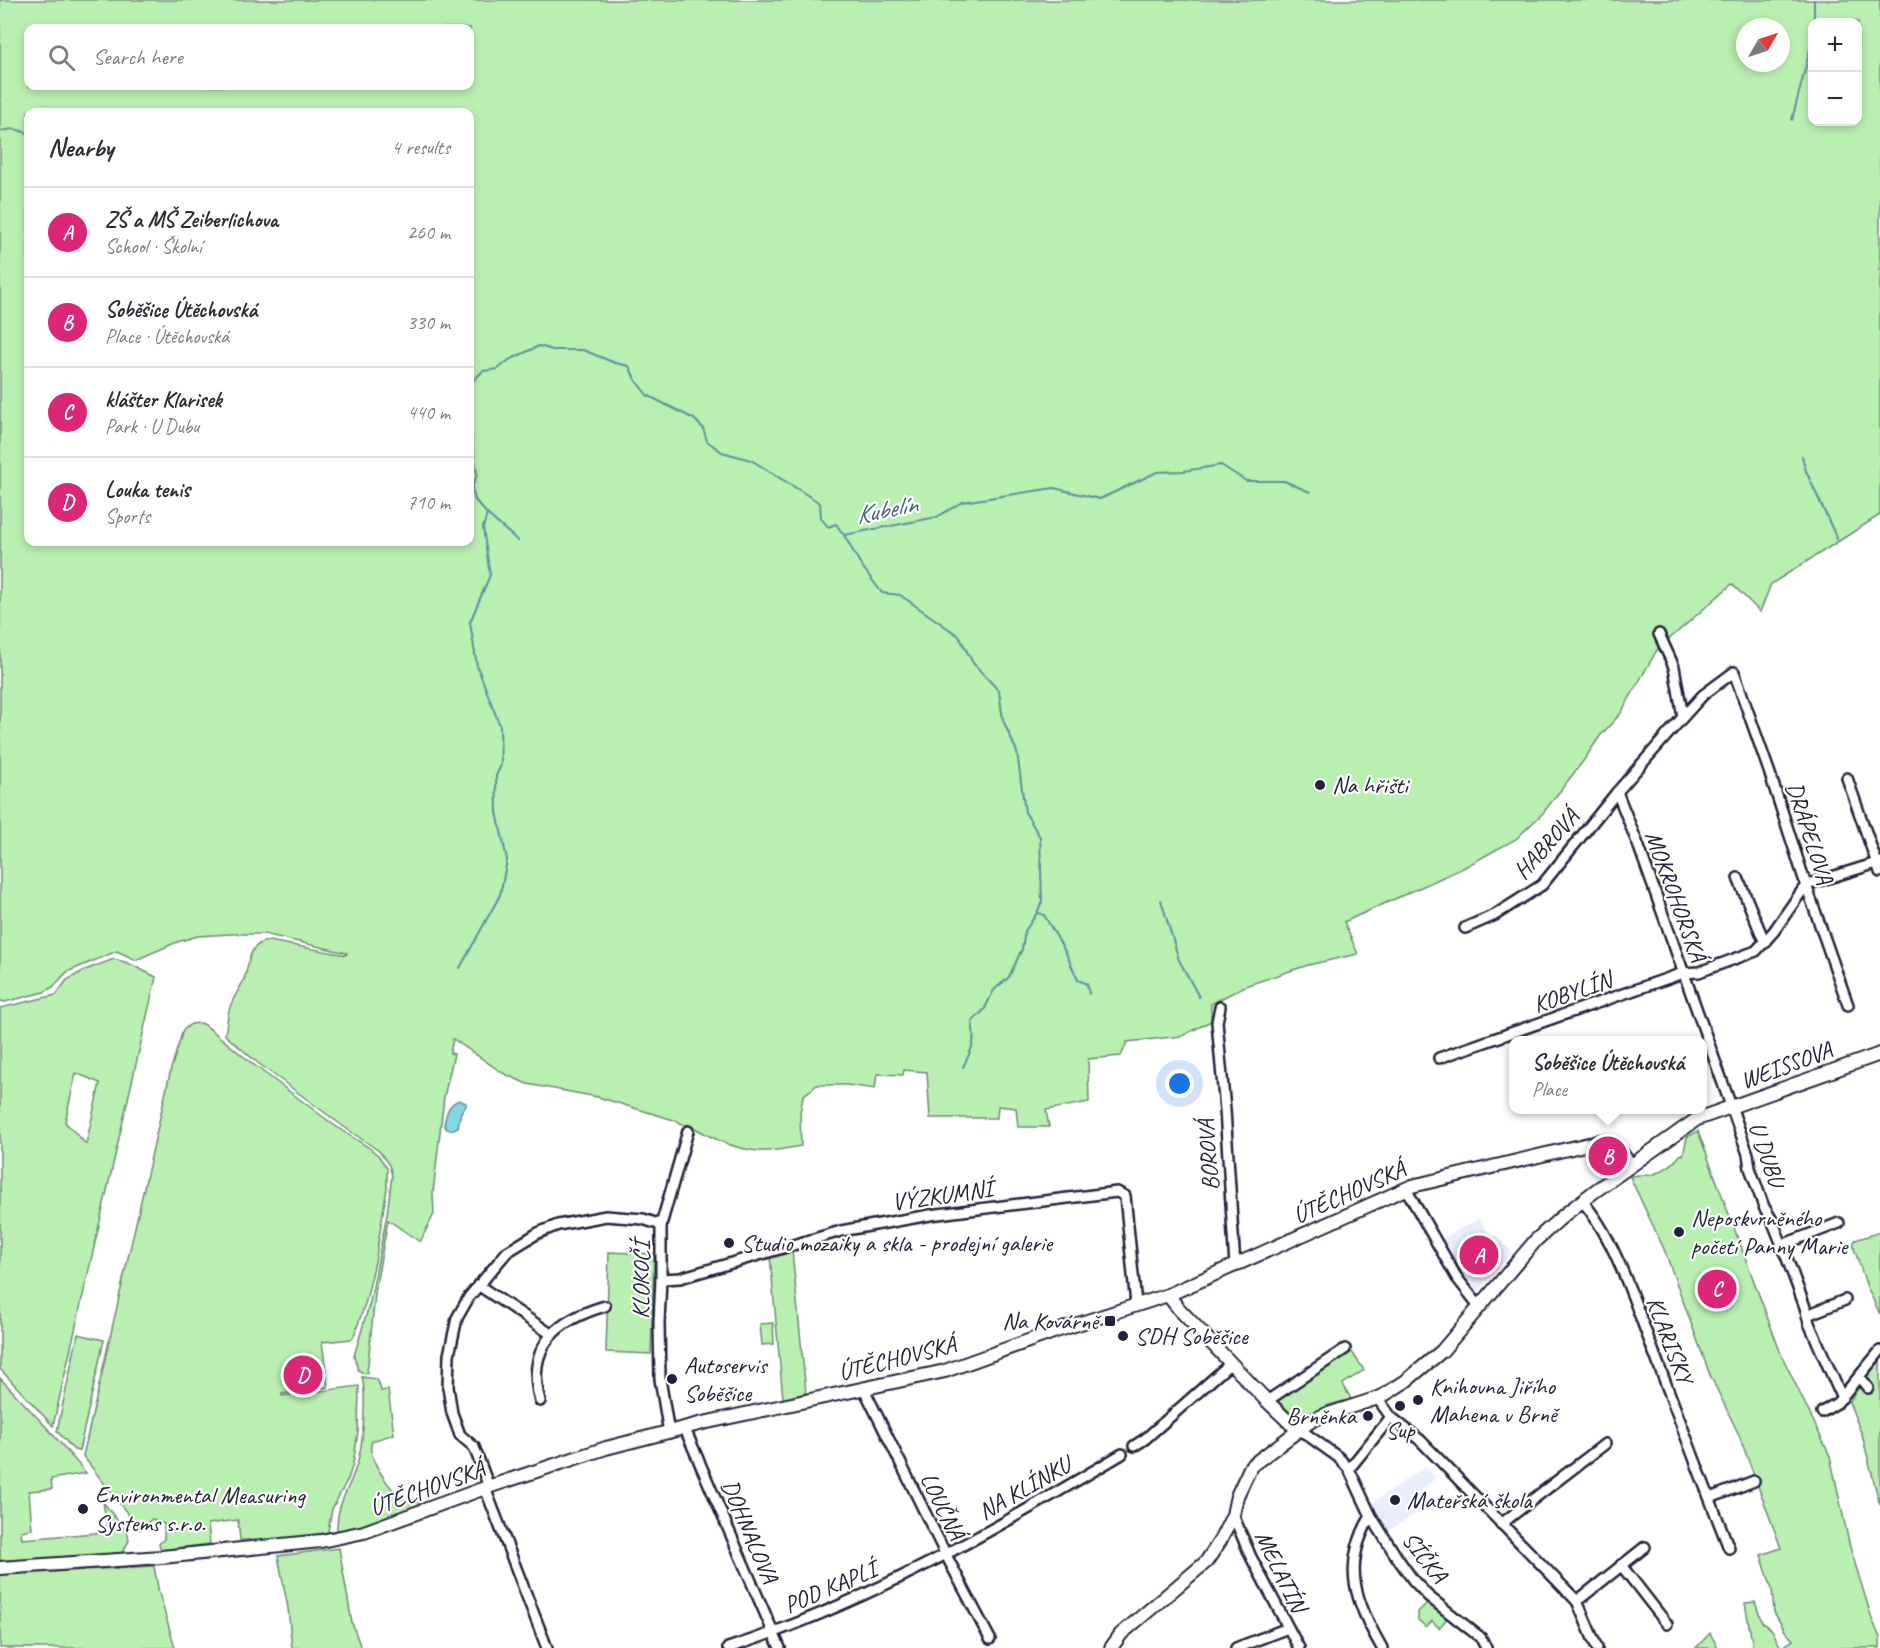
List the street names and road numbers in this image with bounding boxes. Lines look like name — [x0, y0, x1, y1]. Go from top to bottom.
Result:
street label: DRÁPELOVA — [1779, 778, 1841, 889]
street label: HABROVÁ — [1507, 801, 1587, 885]
street label: MOKROHORSKÁ — [1639, 827, 1714, 968]
street label: KOBYLÍN — [1529, 963, 1618, 1019]
street label: WEISSOVA — [1736, 1034, 1837, 1095]
street label: BOROVÁ — [1190, 1115, 1225, 1192]
street label: U DUBU — [1742, 1118, 1793, 1193]
street label: ÚTĚCHOVSKÁ — [1288, 1153, 1413, 1230]
street label: VÝZKUMNÍ — [890, 1172, 999, 1217]
street label: KLOKOČÍ — [625, 1235, 657, 1319]
street label: KLARISKY — [1640, 1292, 1701, 1391]
street label: ÚTĚCHOVSKÁ — [835, 1328, 962, 1387]
street label: NA KLÍNKU — [973, 1447, 1079, 1526]
street label: ÚTĚCHOVSKÁ — [365, 1452, 491, 1523]
street label: LOUČNÁ — [914, 1467, 973, 1547]
street label: DOHNALOVA — [715, 1475, 786, 1588]
street label: MELATÍN — [1249, 1525, 1315, 1620]
street label: SÍČKA — [1396, 1525, 1455, 1589]
street label: POD KAPLÍ — [779, 1552, 886, 1620]

